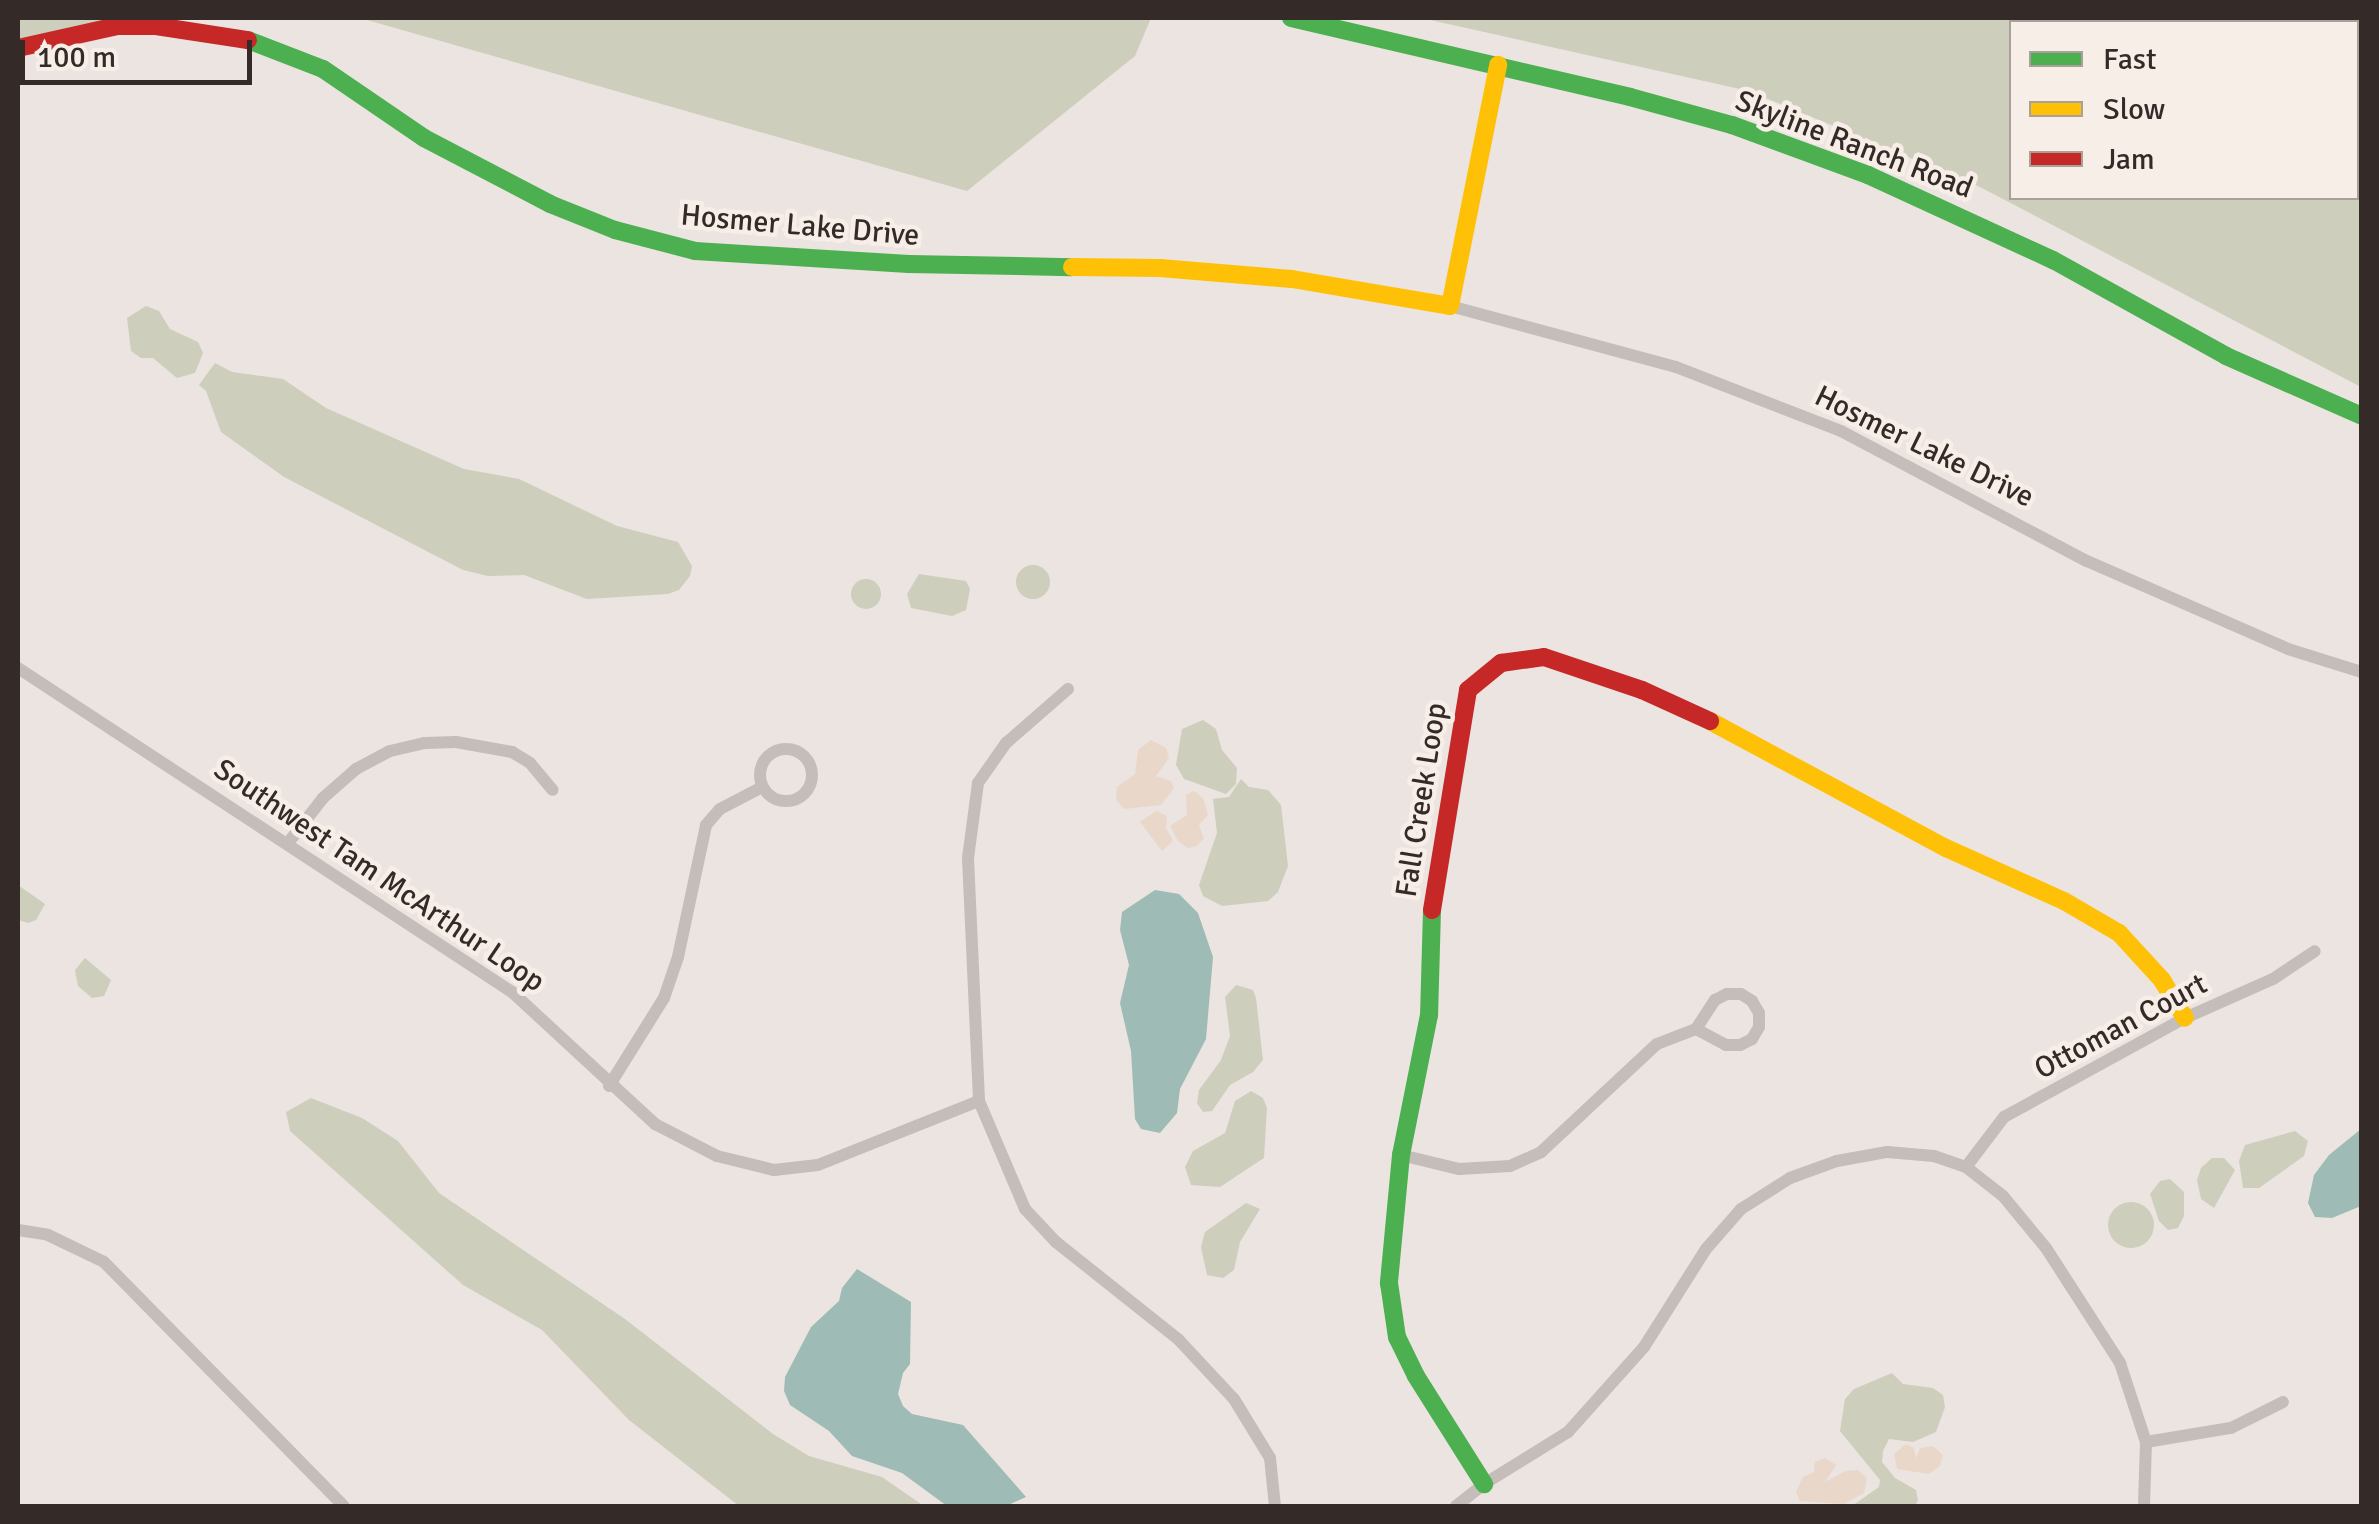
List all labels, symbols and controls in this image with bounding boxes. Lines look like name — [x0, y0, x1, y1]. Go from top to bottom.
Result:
scale bar — [25, 20, 258, 82]
legend — [2009, 20, 2359, 200]
text: 100 m — [37, 39, 116, 76]
text: Fast — [2103, 41, 2156, 78]
street label: Skyline Ranch Road — [1730, 83, 1978, 207]
text: Slow — [2103, 91, 2165, 128]
text: Jam — [2103, 141, 2155, 178]
street label: Hosmer Lake Drive — [679, 198, 921, 254]
street label: Hosmer Lake Drive — [1809, 378, 2039, 516]
street label: Fall Creek Loop — [1389, 700, 1455, 900]
street label: Southwest Tam McArthur Loop — [207, 752, 551, 1000]
street label: Ottoman Court — [2029, 966, 2213, 1088]

